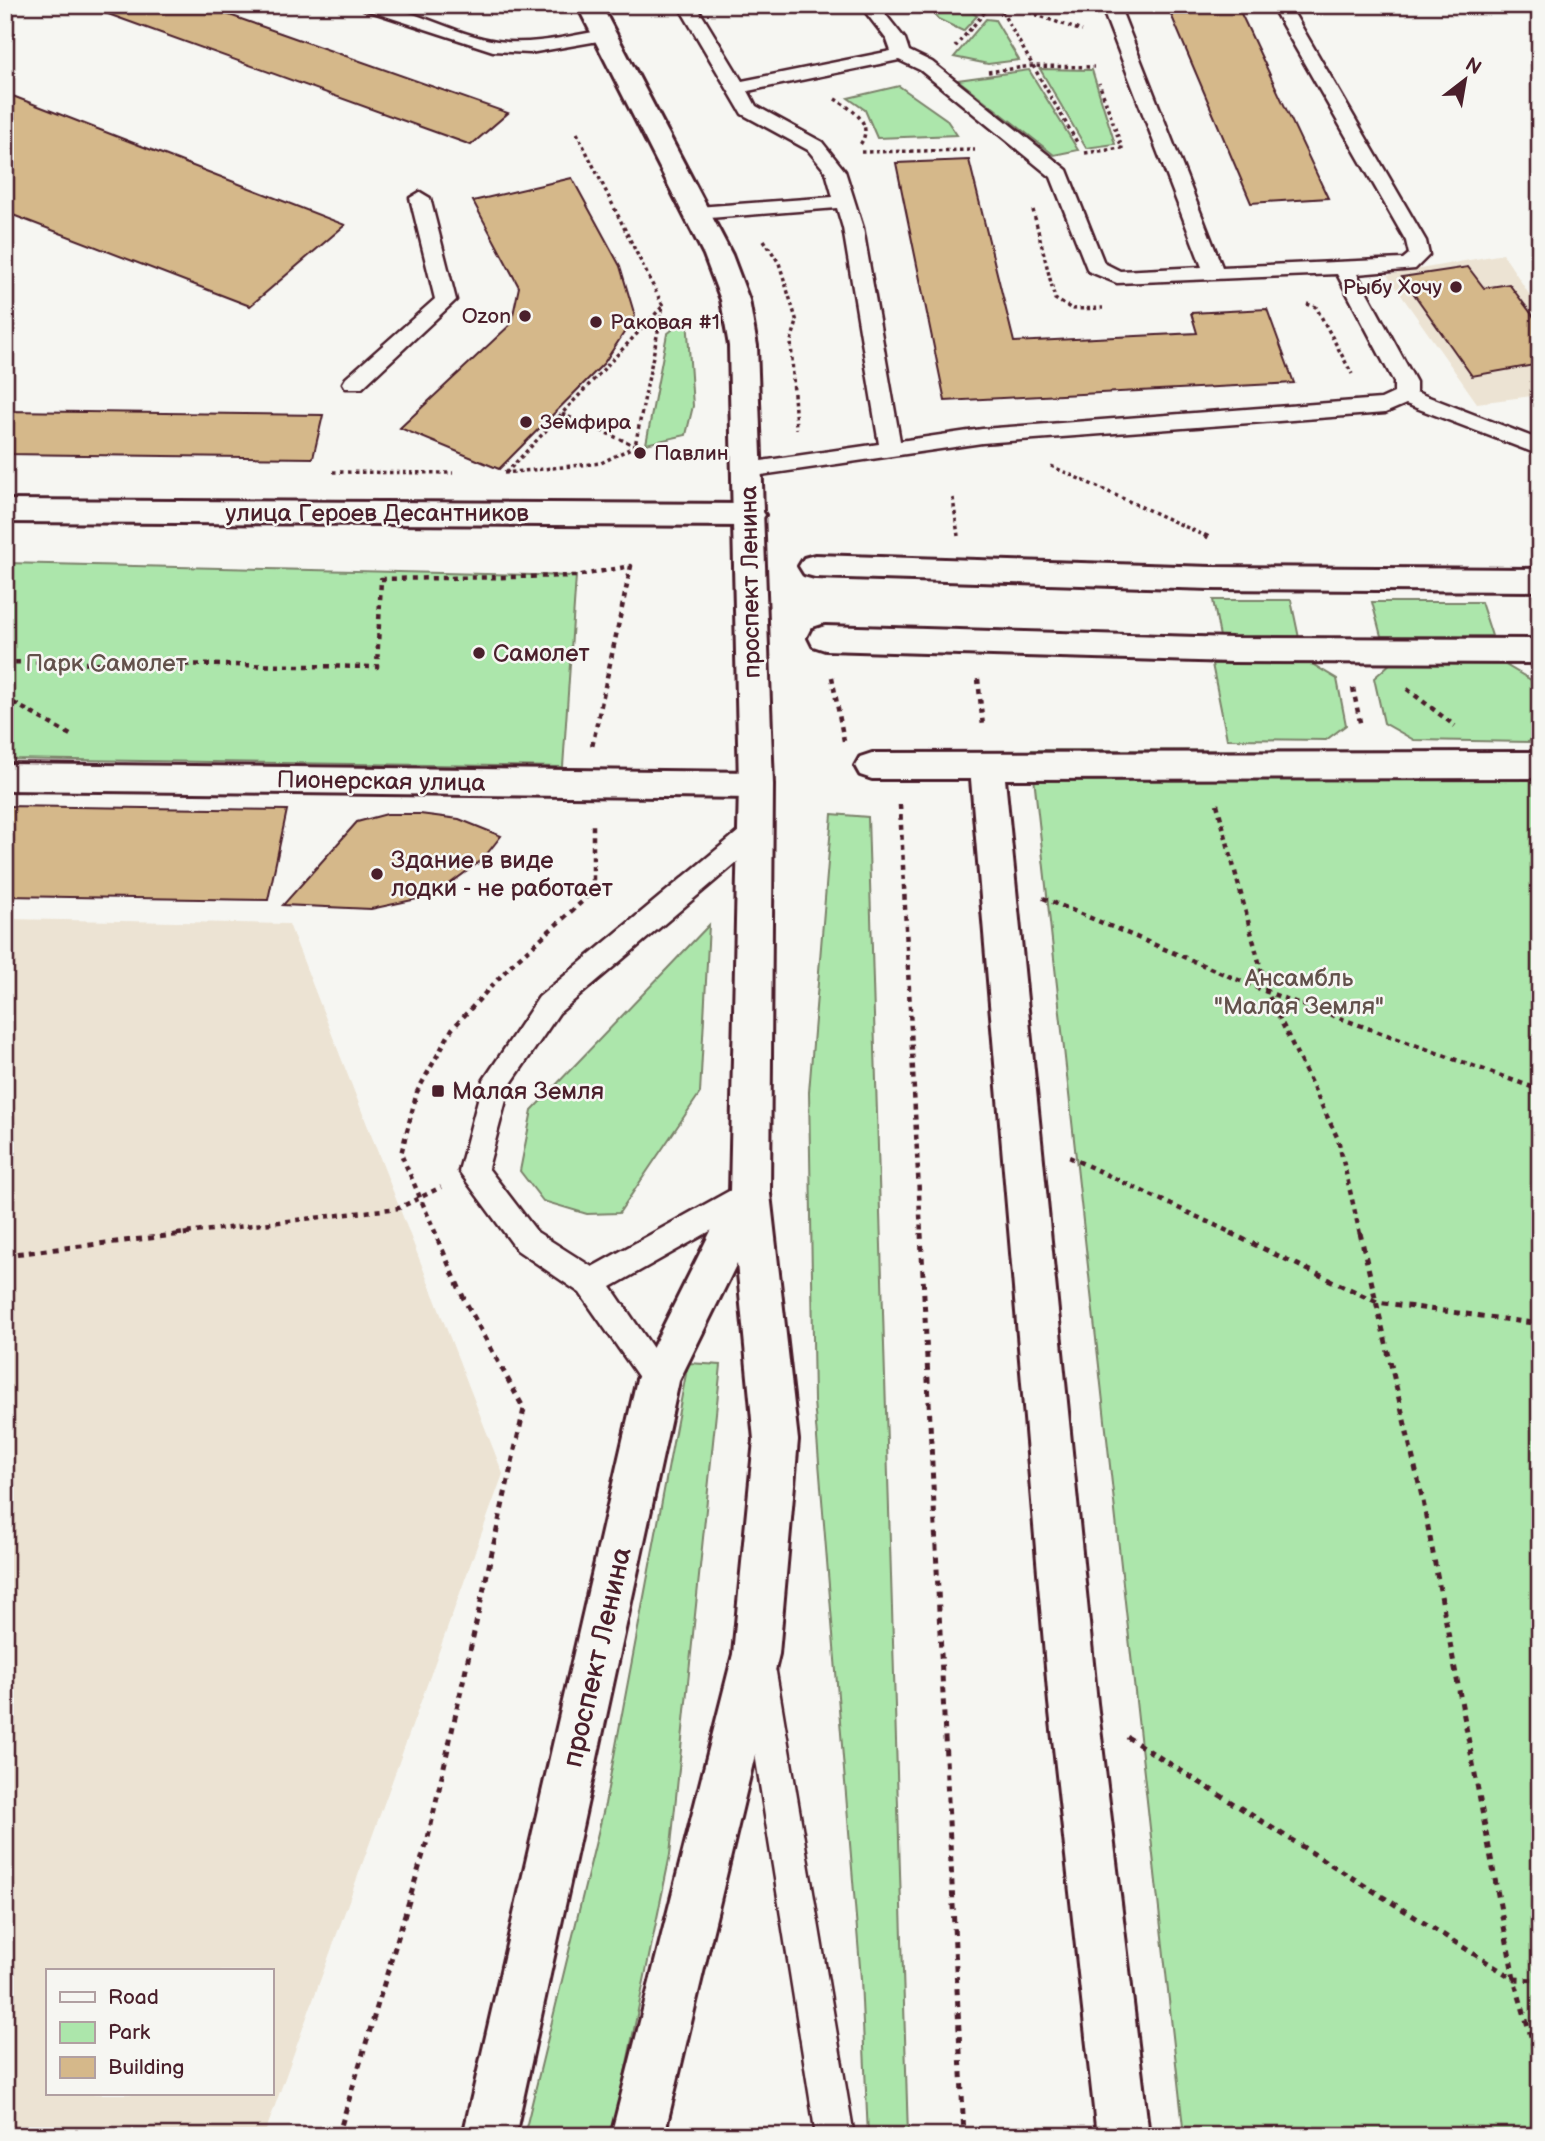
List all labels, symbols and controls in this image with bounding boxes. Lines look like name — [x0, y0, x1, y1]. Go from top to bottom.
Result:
north arrow — [1430, 46, 1500, 116]
text: N — [1461, 53, 1485, 80]
place label: Рыбу Хочу — [1343, 275, 1442, 300]
marker: Рыбу Хочу — [1448, 279, 1464, 295]
place label: Ozon — [462, 304, 511, 329]
marker: Ozon — [517, 308, 533, 324]
place label: Раковая #1 — [610, 310, 720, 335]
marker: Раковая #1 — [588, 314, 604, 330]
place label: Земфира — [540, 410, 632, 435]
marker: Земфира — [518, 414, 534, 430]
place label: Павлин — [654, 441, 729, 466]
marker: Павлин — [632, 445, 648, 461]
street label: проспект Ленина — [734, 485, 767, 679]
street label: улица Героев Десантников — [225, 499, 529, 528]
place label: Самолет — [493, 639, 590, 668]
marker: Самолет — [471, 645, 487, 661]
park label: Парк Самолет — [25, 649, 187, 678]
street label: Пионерская улица — [276, 765, 486, 798]
place label: Здание в виде лодки - не работает — [391, 846, 613, 903]
marker: Здание в виде лодки - не работает — [369, 866, 385, 882]
park label: Ансамбль "Малая Земля" — [1214, 964, 1384, 1021]
place label: Малая Земля — [452, 1077, 604, 1106]
marker: Малая Земля — [430, 1083, 446, 1099]
street label: проспект Ленина — [556, 1544, 639, 1771]
legend — [46, 1969, 273, 2096]
text: Road — [108, 1985, 159, 2010]
text: Park — [108, 2020, 151, 2045]
text: Building — [108, 2055, 184, 2080]

